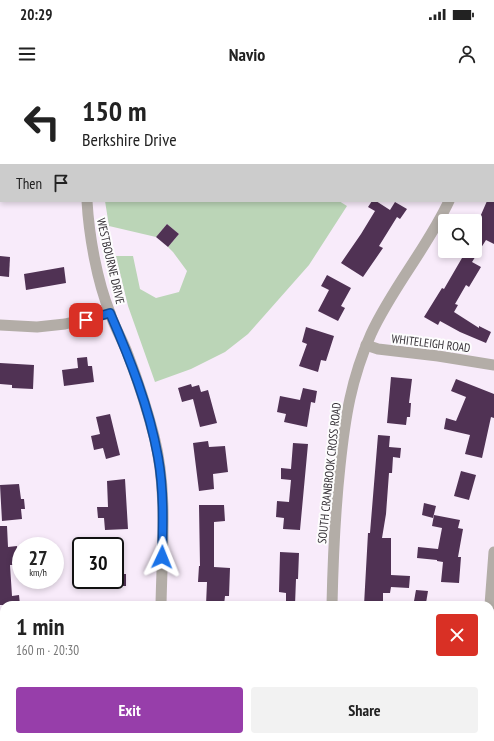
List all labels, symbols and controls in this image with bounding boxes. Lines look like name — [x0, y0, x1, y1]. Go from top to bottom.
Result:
text: 20:29 — [20, 5, 52, 24]
icon: menu — [16, 43, 38, 65]
text: Navio — [229, 43, 265, 66]
icon: person — [456, 43, 478, 65]
text: 150 m — [82, 92, 146, 129]
icon: left — [16, 96, 68, 148]
text: Berkshire Drive — [82, 128, 177, 151]
icon: arrive — [50, 172, 72, 194]
text: Then — [16, 174, 42, 193]
map controls — [438, 214, 482, 258]
button: search — [438, 214, 482, 258]
street label: WESTBOURNE DRIVE — [94, 217, 128, 305]
pin — [69, 303, 103, 337]
icon: arrive — [75, 309, 97, 331]
street label: WHITELEIGH ROAD — [391, 331, 471, 355]
street label: SOUTH CRANBROOK CROSS ROAD — [314, 402, 344, 544]
position arrow — [141, 536, 183, 578]
speed limit sign: 30 — [72, 537, 124, 589]
text: 27 — [28, 545, 48, 571]
text: km/h — [29, 566, 47, 579]
text: 1 min — [16, 611, 64, 642]
button: close — [436, 614, 478, 656]
text: 160 m · 20:30 — [16, 642, 79, 659]
button: Exit — [16, 687, 243, 733]
button: Share — [251, 687, 478, 733]

